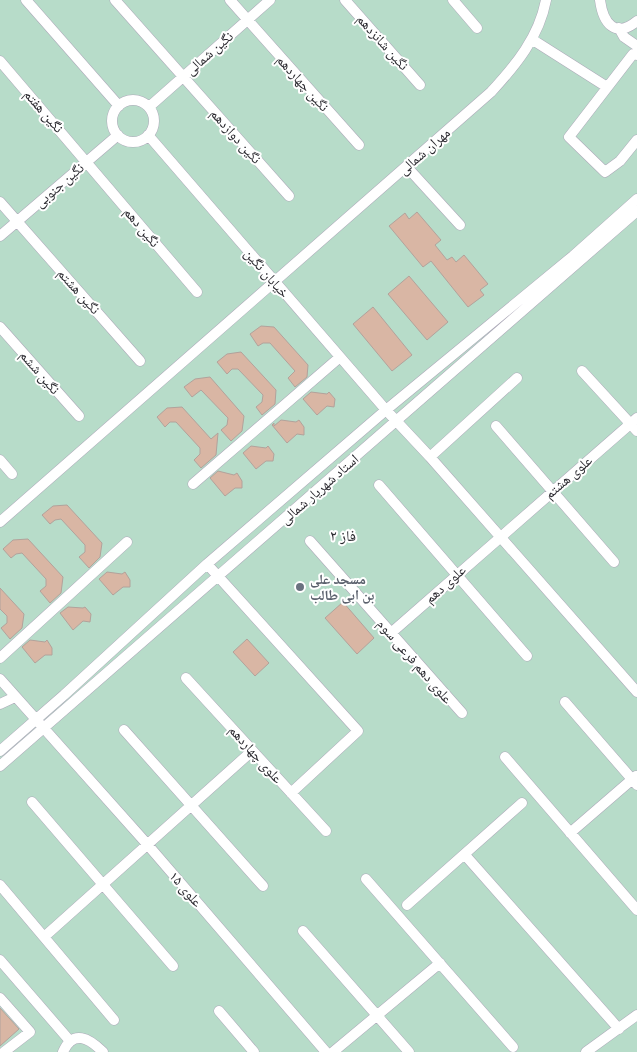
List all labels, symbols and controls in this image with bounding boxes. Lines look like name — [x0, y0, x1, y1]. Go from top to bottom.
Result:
street label: نگین شانزدهم — [352, 11, 412, 75]
street label: نگین شمالی — [182, 28, 237, 79]
street label: نگین چهاردهم — [272, 52, 333, 116]
street label: نگین هفتم — [19, 86, 67, 137]
street label: نگین دوازدهم — [206, 105, 265, 168]
street label: مهران شمالی — [395, 124, 454, 179]
street label: نگین جنوبی — [31, 159, 88, 211]
street label: نگین دهم — [119, 204, 163, 252]
street label: خیابان نگین — [241, 245, 293, 302]
street label: نگین هشتم — [53, 265, 104, 318]
street label: نگین ششم — [15, 347, 63, 399]
street label: استاد شهریار شمالی — [277, 451, 362, 528]
street label: علوی هشتم — [541, 452, 596, 503]
district label: فاز ۲ — [330, 527, 356, 545]
street label: علوی دهم — [421, 562, 470, 608]
place label: مسجد علی بن ابی طالب — [310, 571, 375, 604]
marker: مسجد علی بن ابی طالب — [294, 581, 306, 593]
street label: علوی دهم فرعی سوم — [373, 616, 456, 708]
street label: علوی چهاردهم — [224, 722, 286, 788]
street label: علوی ۱۵ — [166, 868, 206, 911]

